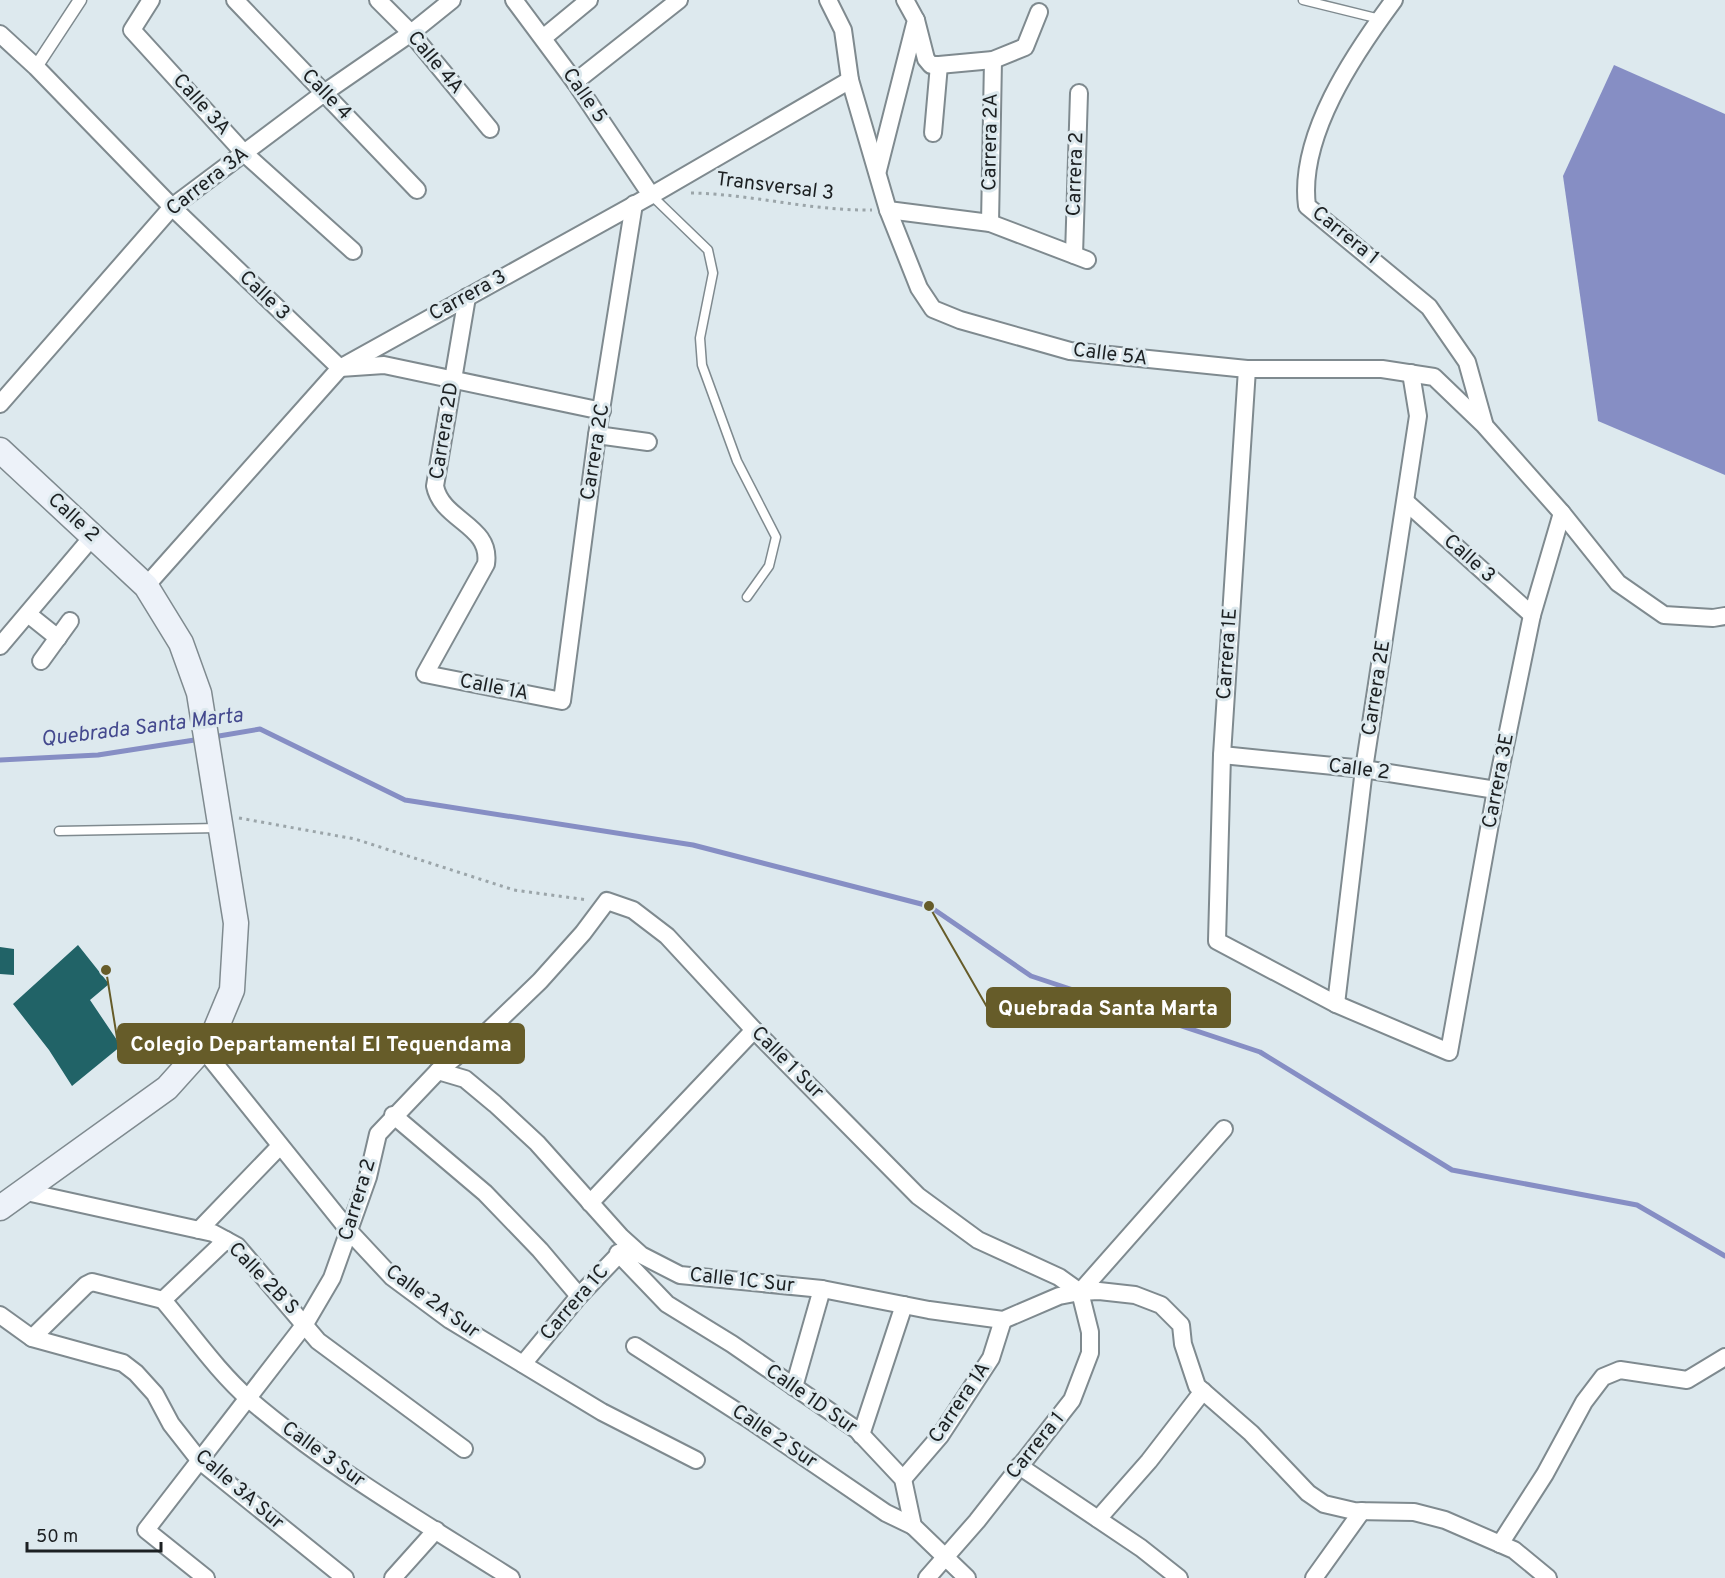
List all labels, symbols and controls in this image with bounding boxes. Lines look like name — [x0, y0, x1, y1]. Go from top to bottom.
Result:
street label: Calle 4A — [401, 26, 469, 100]
street label: Calle 5 — [556, 63, 612, 129]
street label: Calle 4 — [295, 64, 357, 126]
street label: Calle 3A — [166, 68, 236, 142]
street label: Carrera 2A — [977, 93, 1005, 191]
street label: Carrera 2 — [1062, 131, 1090, 217]
street label: Carrera 3A — [162, 142, 254, 222]
street label: Transversal 3 — [714, 167, 836, 207]
street label: Carrera 1 — [1306, 201, 1384, 271]
street label: Carrera 3 — [425, 264, 511, 328]
street label: Calle 3 — [233, 265, 295, 327]
street label: Calle 5A — [1071, 338, 1149, 372]
street label: Carrera 2D — [424, 381, 466, 481]
street label: Carrera 2C — [576, 402, 616, 502]
street label: Calle 2 — [42, 487, 104, 549]
street label: Calle 3 — [1437, 529, 1501, 589]
street label: Carrera 1E — [1212, 607, 1244, 701]
street label: Carrera 2E — [1357, 638, 1397, 738]
street label: Calle 1A — [457, 669, 531, 707]
water label: Quebrada Santa Marta — [39, 702, 245, 754]
street label: Carrera 3E — [1477, 731, 1521, 831]
street label: Calle 2 — [1327, 753, 1391, 787]
callout: Quebrada Santa Marta — [987, 988, 1230, 1027]
text: Quebrada Santa Marta — [998, 996, 1218, 1023]
street label: Calle 1 Sur — [745, 1021, 829, 1105]
callout: Colegio Departamental El Tequendama — [118, 1024, 524, 1063]
text: Colegio Departamental El Tequendama — [130, 1032, 512, 1059]
street label: Carrera 2 — [333, 1156, 383, 1244]
street label: Calle 2B S — [222, 1237, 304, 1321]
street label: Calle 2A Sur — [380, 1259, 484, 1345]
street label: Carrera 1C — [535, 1260, 615, 1346]
street label: Calle 1C Sur — [688, 1263, 796, 1299]
street label: Carrera 1A — [923, 1357, 997, 1449]
street label: Calle 1D Sur — [760, 1359, 862, 1441]
street label: Calle 2 Sur — [726, 1399, 822, 1475]
street label: Carrera 1 — [1001, 1407, 1071, 1485]
street label: Calle 3 Sur — [276, 1416, 370, 1494]
street label: Calle 3A Sur — [189, 1444, 289, 1536]
scale bar — [27, 1515, 160, 1553]
text: 50 m — [36, 1526, 78, 1549]

